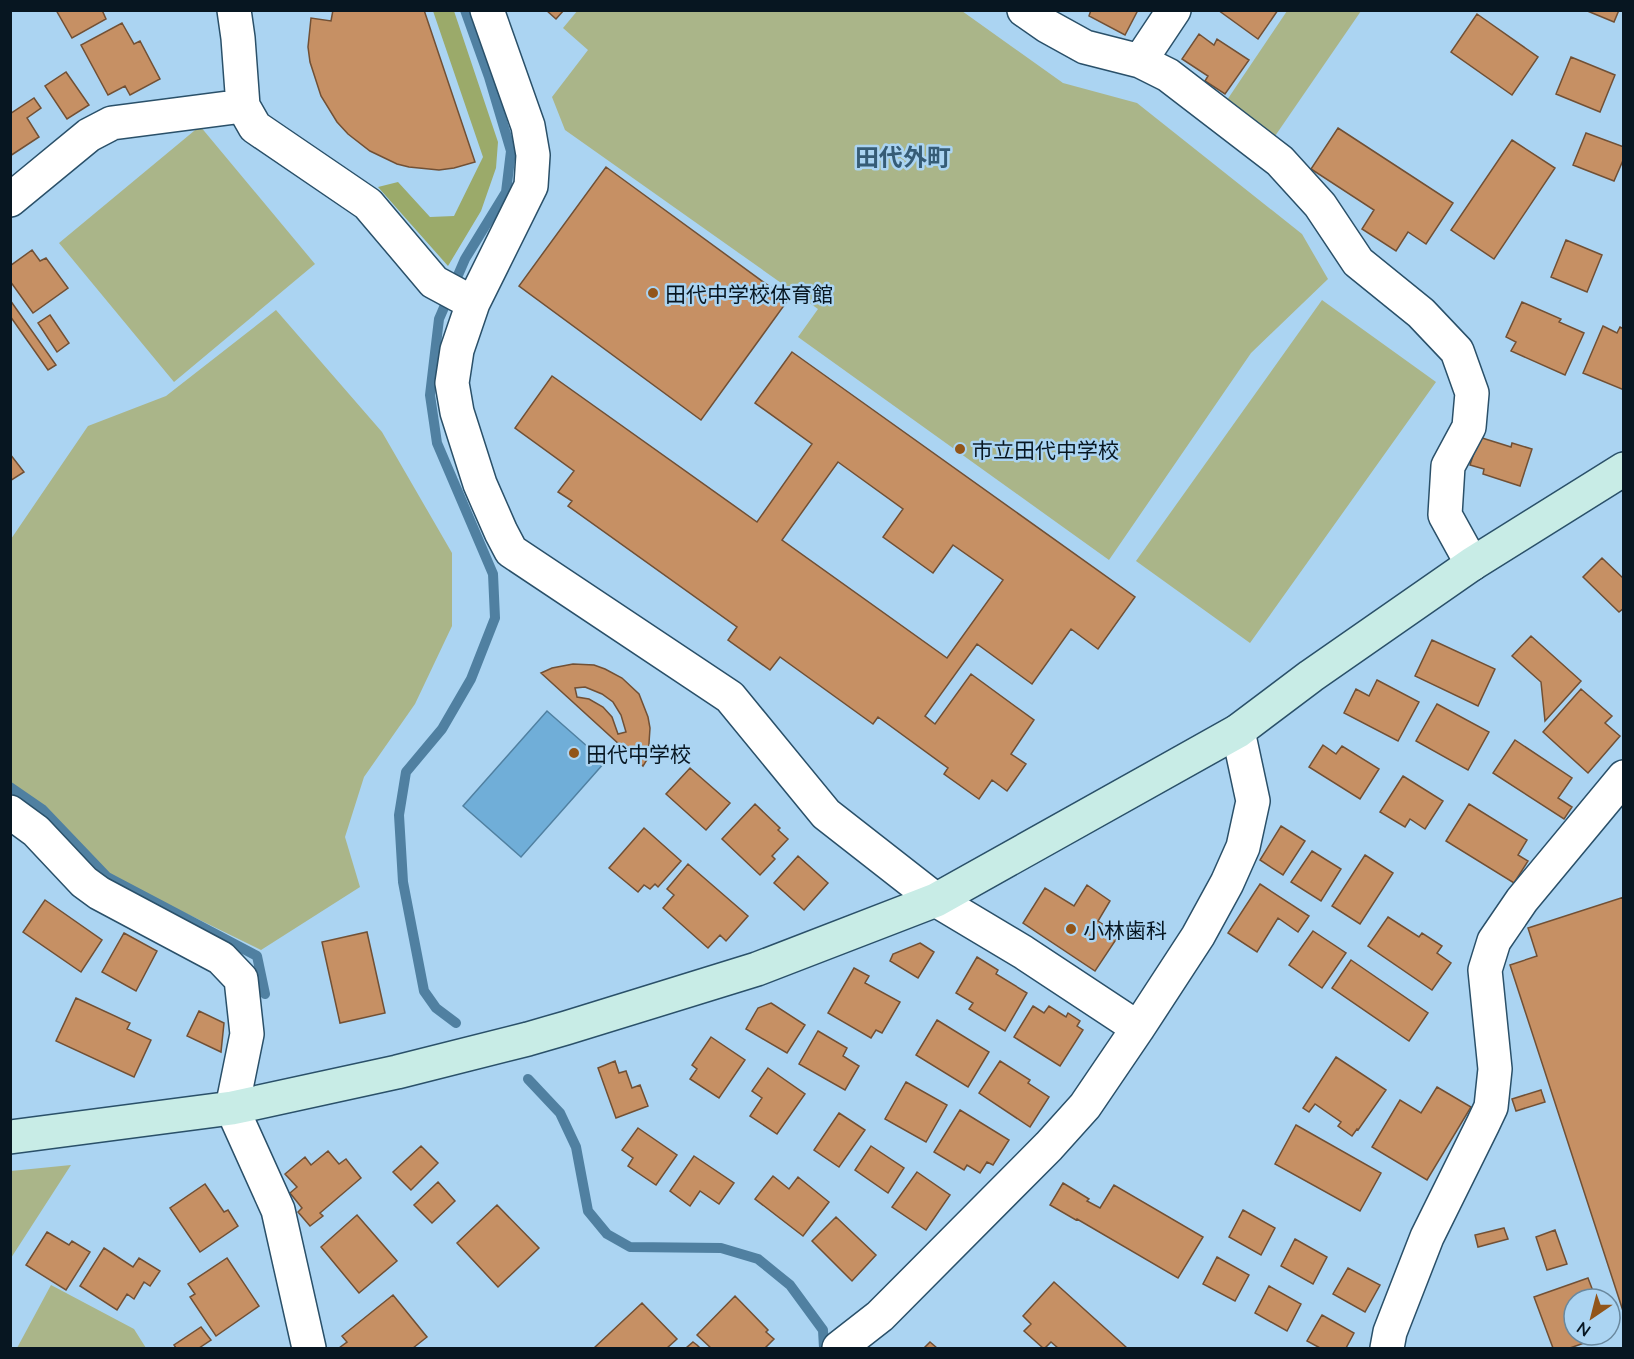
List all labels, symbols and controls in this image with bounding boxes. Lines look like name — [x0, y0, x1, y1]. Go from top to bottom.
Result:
district label: 田代外町 — [855, 142, 951, 171]
place label: 田代中学校体育館 — [665, 281, 833, 306]
marker: 田代中学校体育館 — [646, 286, 660, 300]
place label: 市立田代中学校 — [972, 437, 1119, 462]
marker: 市立田代中学校 — [953, 442, 967, 456]
place label: 田代中学校 — [586, 741, 691, 766]
marker: 田代中学校 — [567, 746, 581, 760]
place label: 小林歯科 — [1083, 917, 1167, 942]
marker: 小林歯科 — [1064, 922, 1078, 936]
north arrow — [1562, 1287, 1622, 1347]
text: N — [1573, 1318, 1594, 1341]

